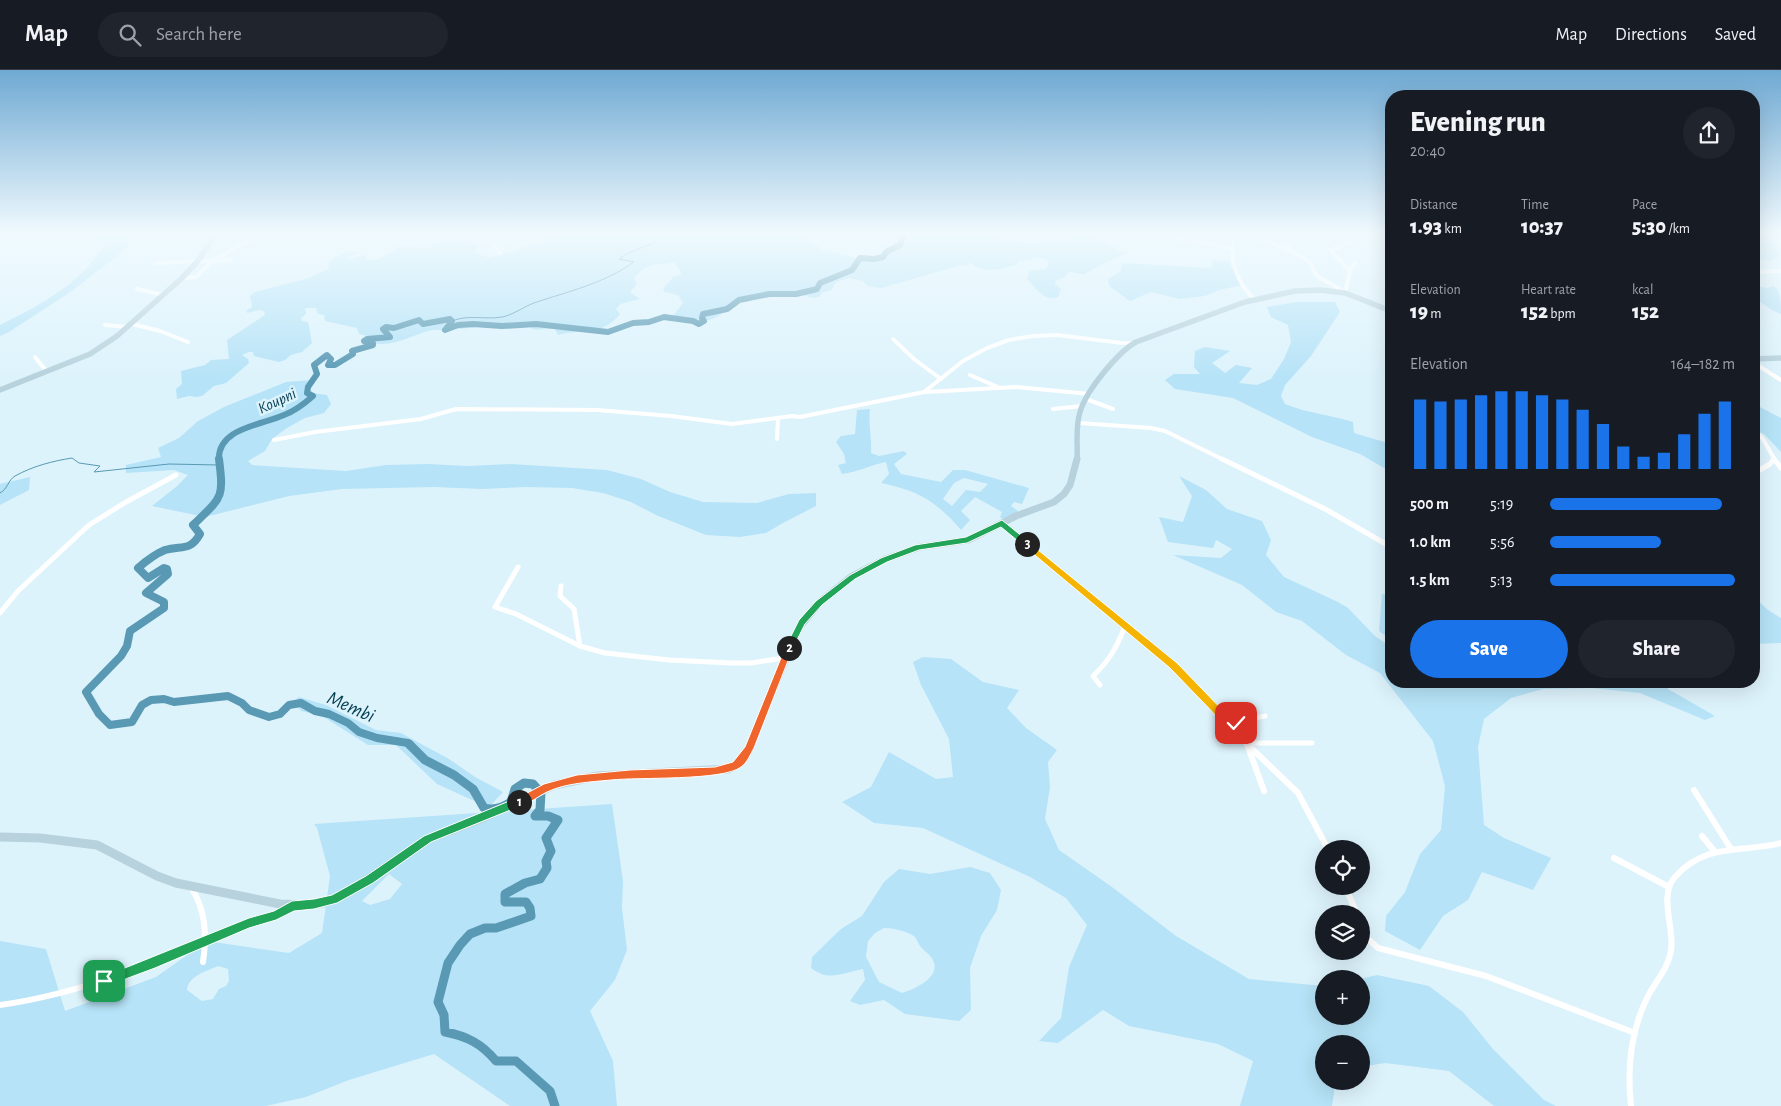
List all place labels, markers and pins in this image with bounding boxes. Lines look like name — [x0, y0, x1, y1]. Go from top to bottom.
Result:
pin: 3 — [1014, 532, 1040, 556]
pin: 2 — [776, 636, 802, 660]
pin — [1215, 702, 1257, 744]
pin: 1 — [506, 790, 532, 814]
pin — [83, 960, 125, 1002]

